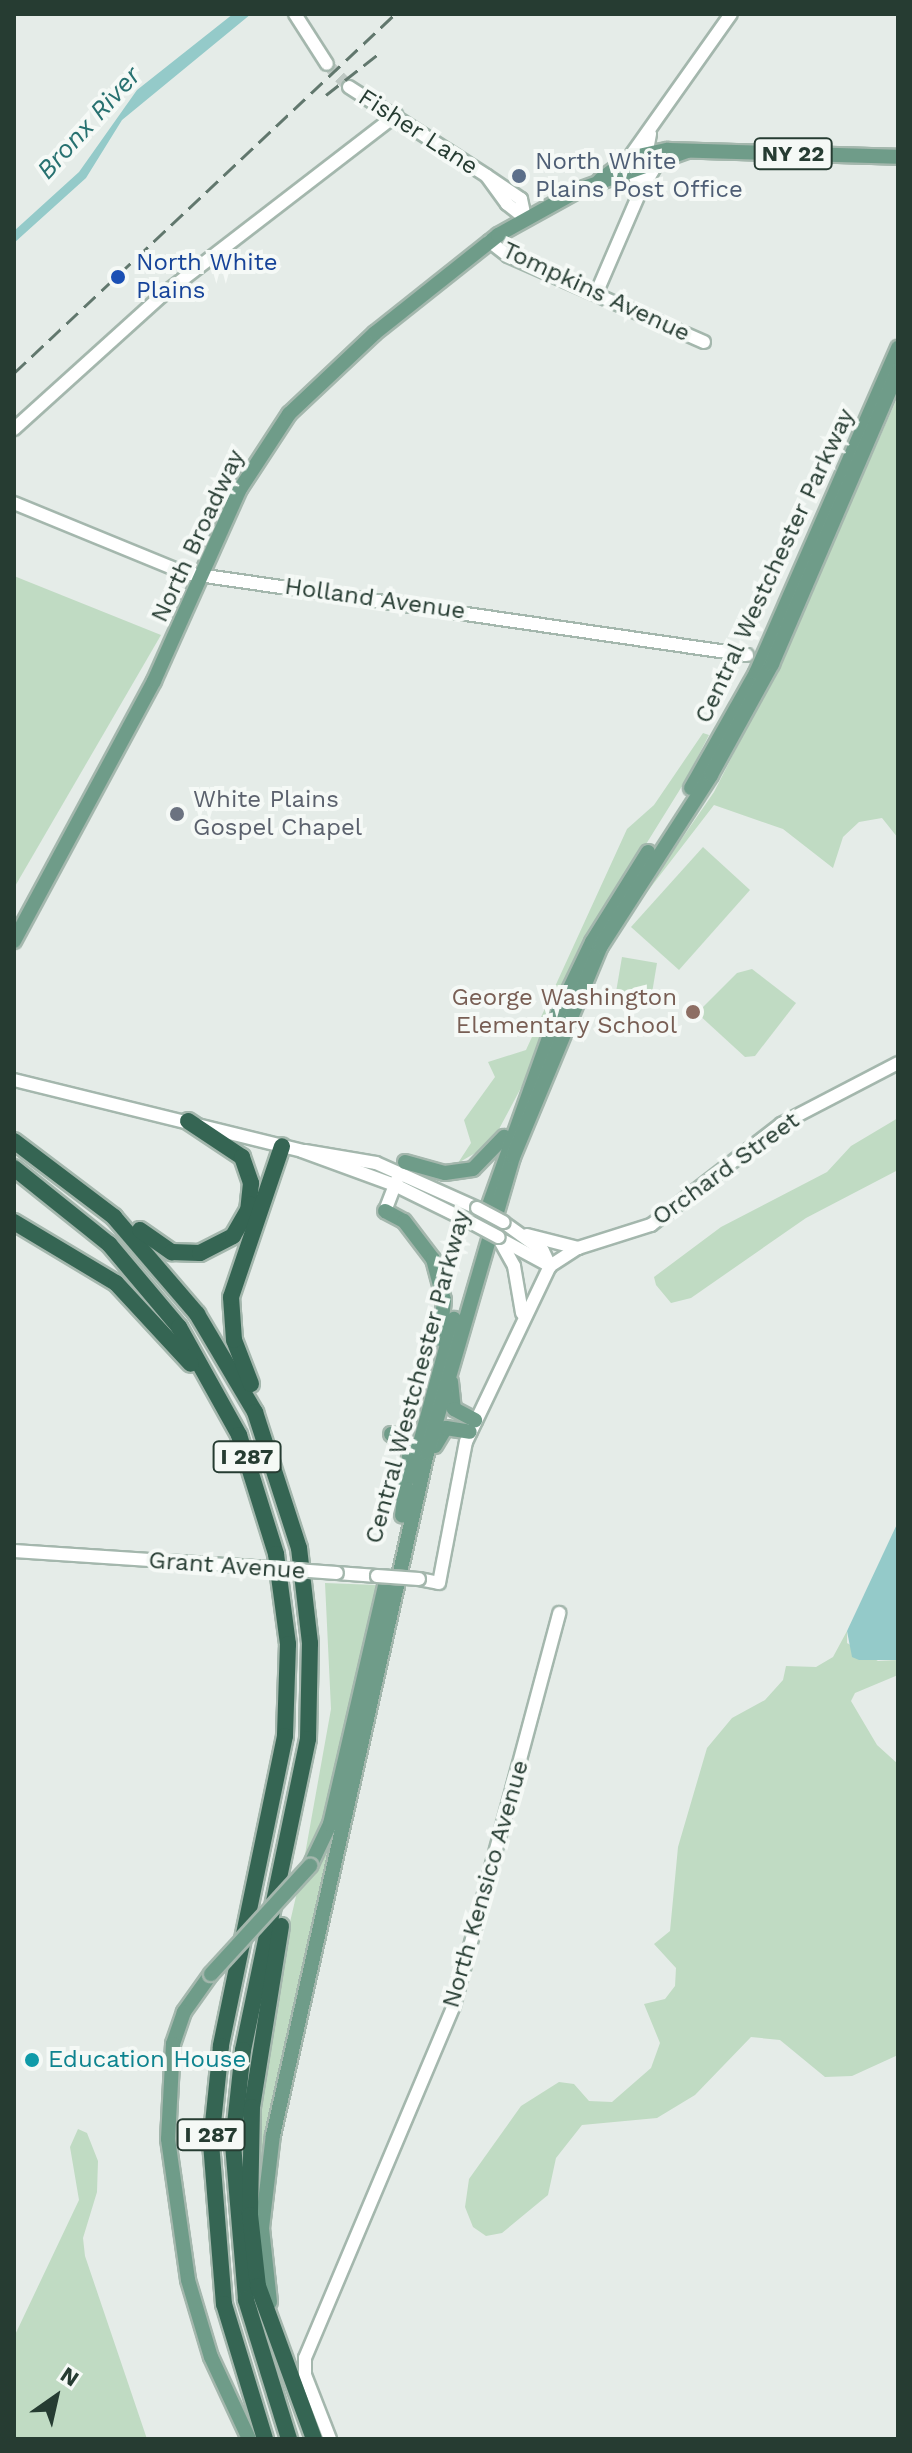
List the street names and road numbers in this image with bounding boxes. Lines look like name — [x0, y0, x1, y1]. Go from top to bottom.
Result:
street label: Fisher Lane — [353, 83, 483, 181]
road number: NY 22 — [753, 136, 833, 172]
street label: Tompkins Avenue — [497, 236, 695, 348]
street label: Central Westchester Parkway — [689, 403, 861, 729]
street label: North Broadway — [145, 445, 251, 627]
street label: Holland Avenue — [282, 572, 468, 626]
street label: Orchard Street — [647, 1106, 805, 1232]
street label: Central Westchester Parkway — [359, 1206, 477, 1548]
road number: I 287 — [211, 1439, 283, 1475]
street label: Grant Avenue — [147, 1546, 307, 1586]
street label: North Kensico Avenue — [437, 1756, 535, 2012]
road number: I 287 — [175, 2117, 247, 2153]

